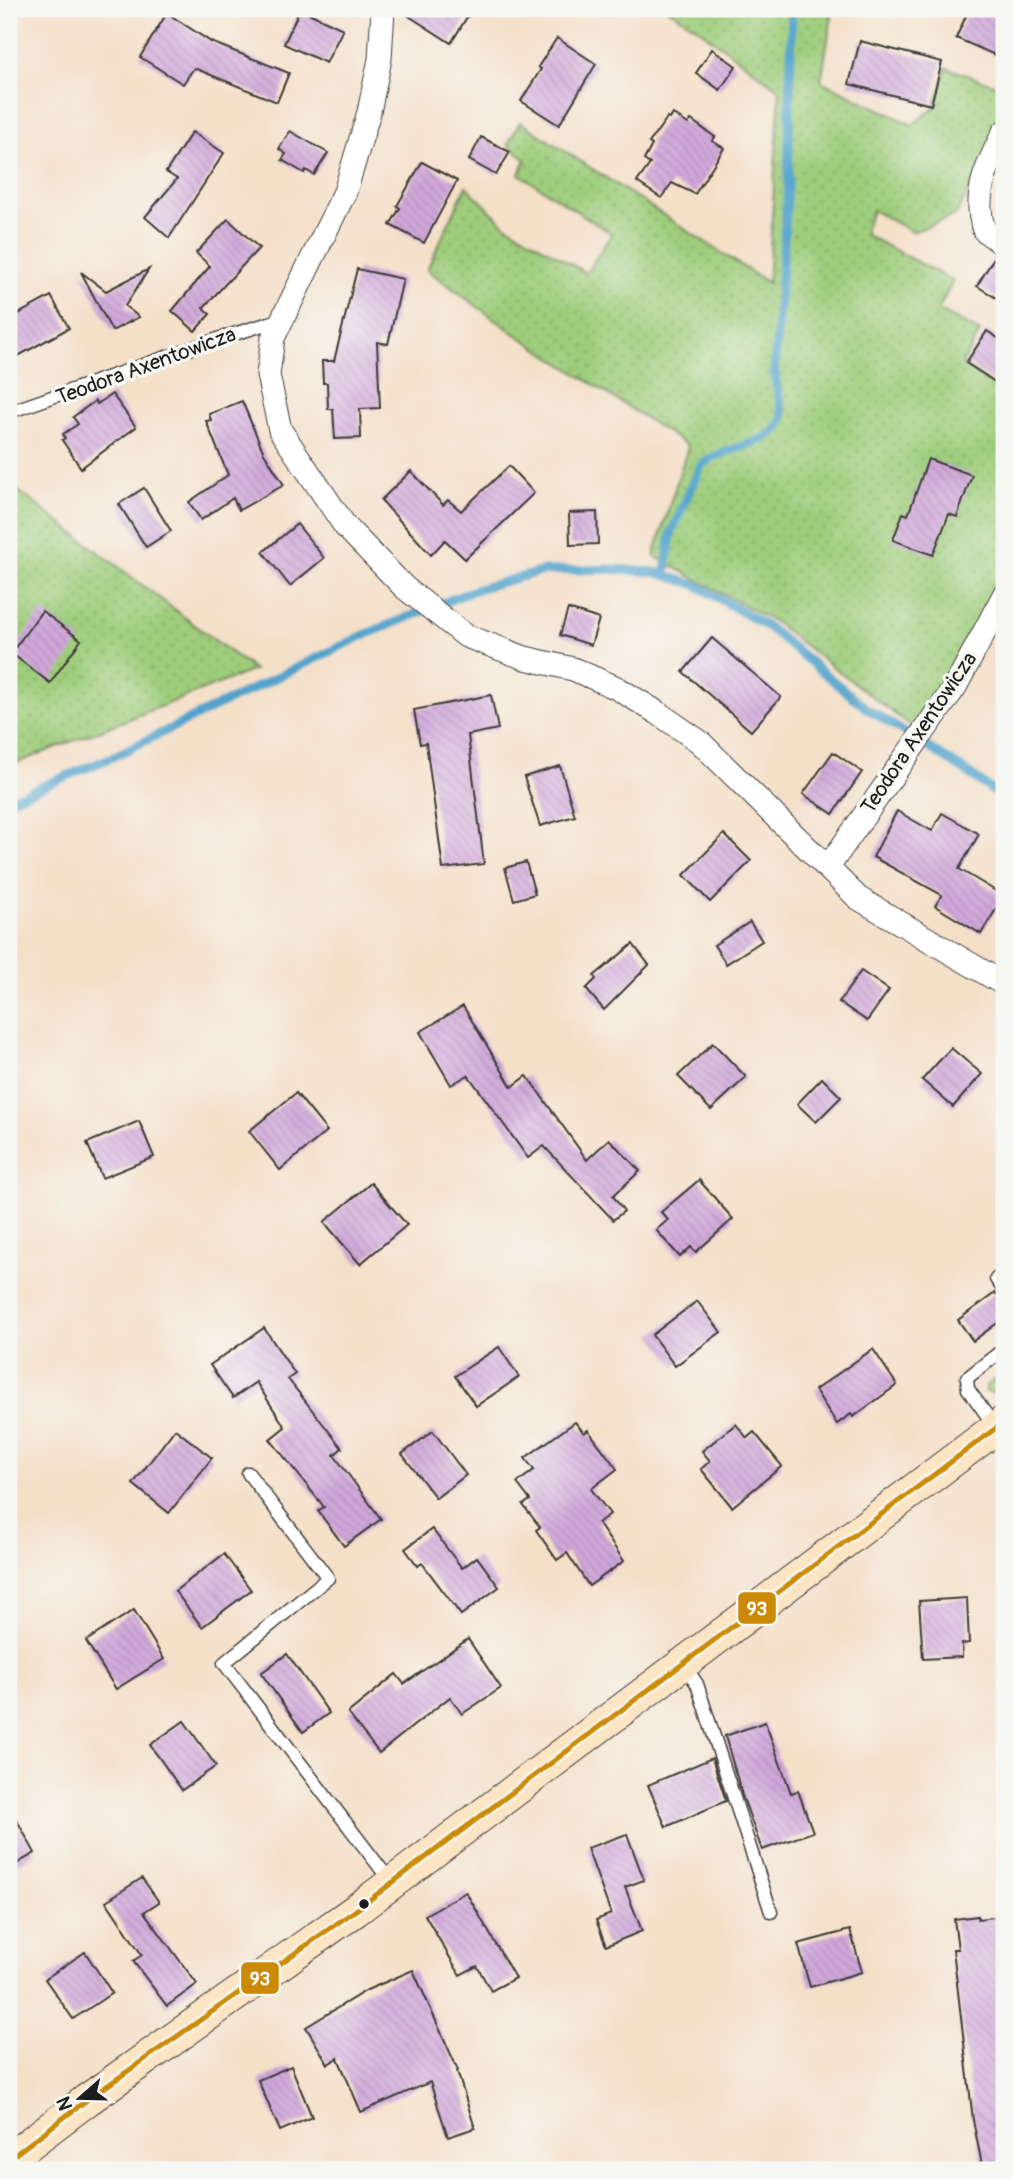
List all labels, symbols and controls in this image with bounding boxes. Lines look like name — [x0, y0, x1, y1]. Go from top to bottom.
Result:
street label: Teodora Axentowicza — [52, 321, 240, 411]
street label: Teodora Axentowicza — [855, 647, 983, 819]
line badge: 93 — [737, 1591, 777, 1625]
text: 93 — [747, 1597, 767, 1621]
unlabelled marker — [357, 1897, 371, 1911]
line badge: 93 — [240, 1961, 280, 1995]
text: 93 — [250, 1967, 270, 1991]
north arrow — [46, 2064, 116, 2134]
text: N — [51, 2093, 78, 2114]

